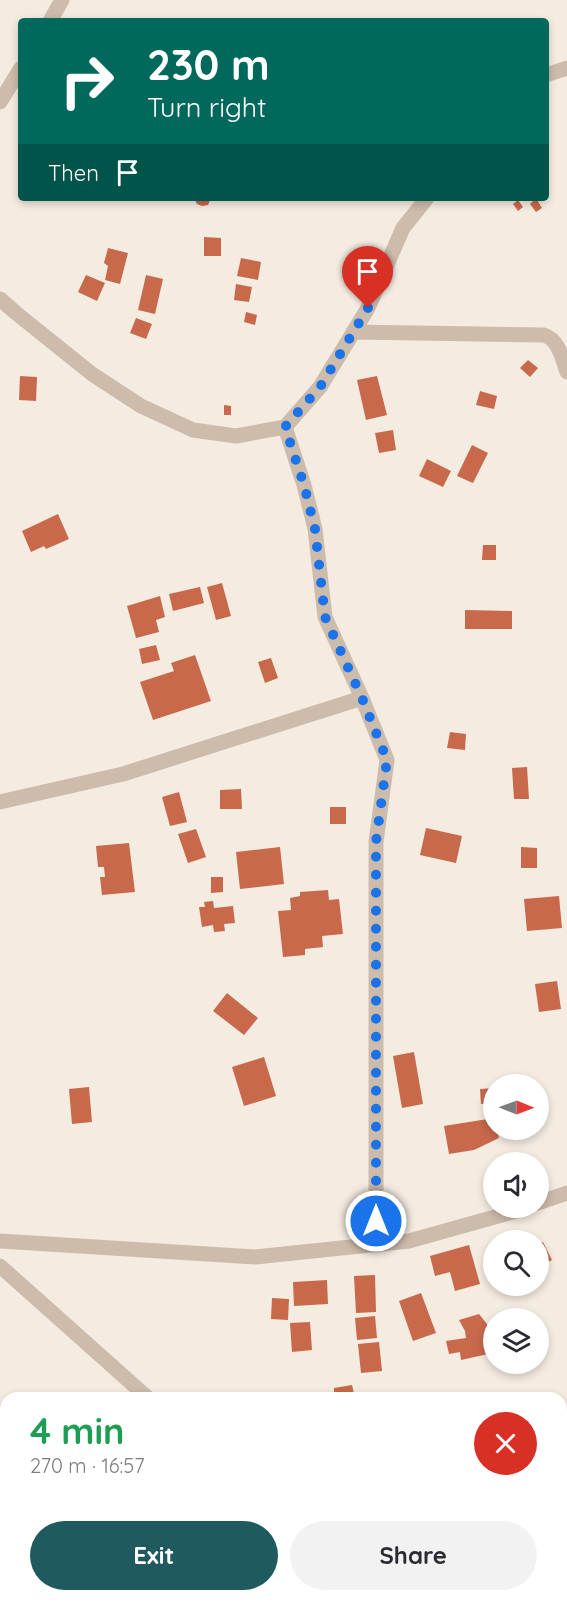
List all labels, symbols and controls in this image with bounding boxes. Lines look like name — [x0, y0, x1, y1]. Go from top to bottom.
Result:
text: 230 m — [147, 38, 270, 91]
icon: right — [48, 42, 126, 120]
text: Turn right — [147, 90, 266, 124]
icon: arrive — [111, 156, 144, 189]
text: Then — [48, 159, 99, 187]
pin — [342, 246, 393, 308]
icon: arrive — [351, 255, 384, 288]
north arrow — [483, 1074, 549, 1140]
map controls — [483, 1074, 549, 1374]
button: sound — [483, 1152, 549, 1218]
position arrow — [344, 1189, 408, 1253]
button: search — [483, 1230, 549, 1296]
button: layers — [483, 1308, 549, 1374]
text: 4 min — [30, 1408, 124, 1453]
button: close — [474, 1412, 537, 1475]
text: 270 m · 16:57 — [30, 1453, 144, 1478]
button: Exit — [30, 1521, 278, 1590]
button: Share — [290, 1521, 537, 1590]

